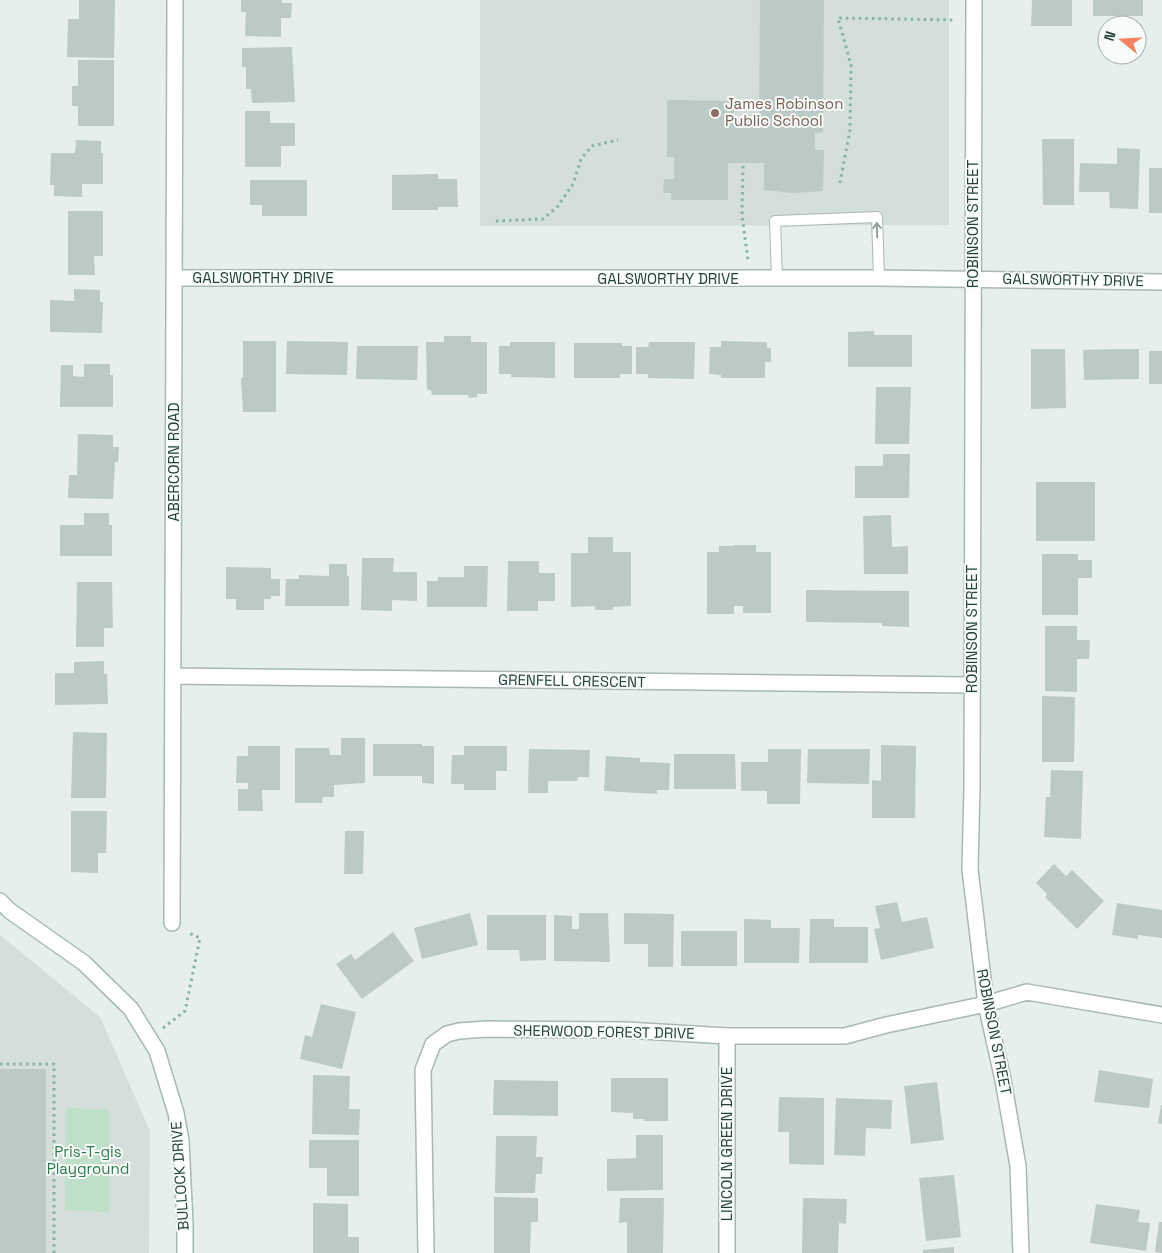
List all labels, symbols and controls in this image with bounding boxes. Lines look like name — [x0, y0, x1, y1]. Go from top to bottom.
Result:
north arrow — [1097, 15, 1147, 65]
text: N — [1100, 29, 1120, 43]
place label: James Robinson Public School — [725, 94, 843, 130]
marker: James Robinson Public School — [709, 107, 721, 119]
street label: ROBINSON STREET — [963, 160, 982, 288]
one-way arrow — [873, 222, 882, 238]
street label: GALSWORTHY DRIVE — [192, 268, 334, 287]
street label: GALSWORTHY DRIVE — [597, 269, 739, 288]
street label: GALSWORTHY DRIVE — [1002, 269, 1144, 290]
street label: ABERCORN ROAD — [164, 402, 183, 521]
street label: ROBINSON STREET — [962, 565, 981, 693]
street label: GRENFELL CRESCENT — [498, 670, 646, 691]
street label: ROBINSON STREET — [973, 967, 1016, 1097]
street label: SHERWOOD FOREST DRIVE — [513, 1020, 695, 1043]
street label: LINCOLN GREEN DRIVE — [717, 1067, 736, 1221]
street label: BULLOCK DRIVE — [166, 1121, 193, 1231]
park label: Pris-T-gis Playground — [47, 1142, 129, 1178]

